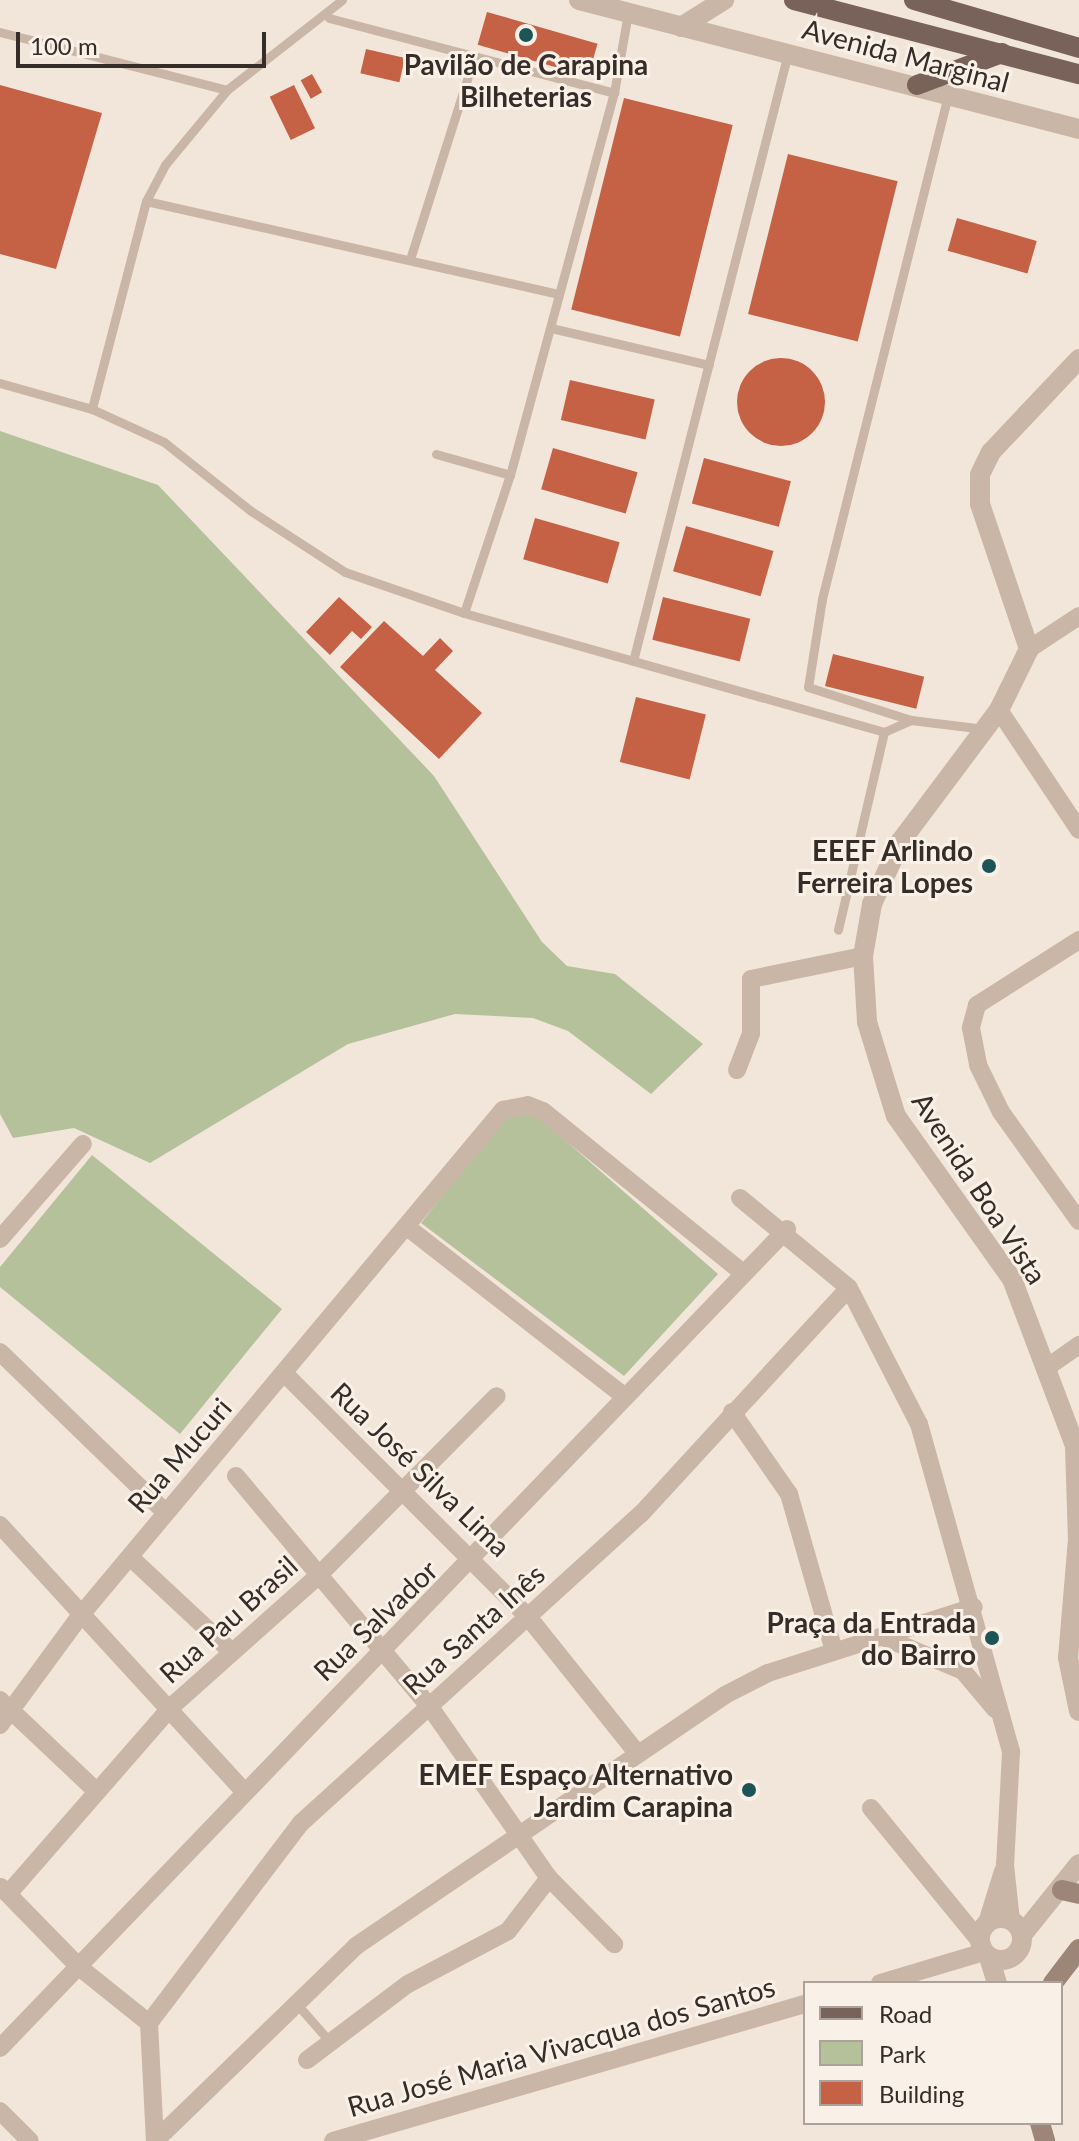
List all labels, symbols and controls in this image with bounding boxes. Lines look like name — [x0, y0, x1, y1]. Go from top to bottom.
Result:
street label: Avenida Marginal — [799, 11, 1013, 99]
scale bar — [20, 16, 270, 66]
marker: Pavilão de Carapina Bilheterias — [517, 26, 535, 44]
text: 100 m — [30, 31, 98, 60]
place label: Pavilão de Carapina Bilheterias — [404, 47, 648, 113]
place label: EEEF Arlindo Ferreira Lopes — [797, 833, 973, 899]
marker: EEEF Arlindo Ferreira Lopes — [980, 857, 998, 875]
street label: Avenida Boa Vista — [905, 1086, 1055, 1290]
street label: Rua José Silva Lima — [324, 1375, 518, 1563]
street label: Rua Mucuri — [120, 1391, 238, 1519]
street label: Rua Pau Brasil — [152, 1548, 304, 1690]
street label: Rua Salvador — [306, 1553, 444, 1687]
street label: Rua Santa Inês — [395, 1557, 551, 1701]
place label: Praça da Entrada do Bairro — [767, 1605, 976, 1671]
marker: Praça da Entrada do Bairro — [983, 1629, 1001, 1647]
place label: EMEF Espaço Alternativo Jardim Carapina — [417, 1757, 733, 1823]
marker: EMEF Espaço Alternativo Jardim Carapina — [740, 1781, 758, 1799]
street label: Rua José Maria Vivacqua dos Santos — [343, 1969, 779, 2123]
legend — [803, 1981, 1063, 2125]
text: Road — [879, 1999, 932, 2028]
text: Park — [879, 2039, 926, 2068]
text: Building — [879, 2079, 964, 2108]

